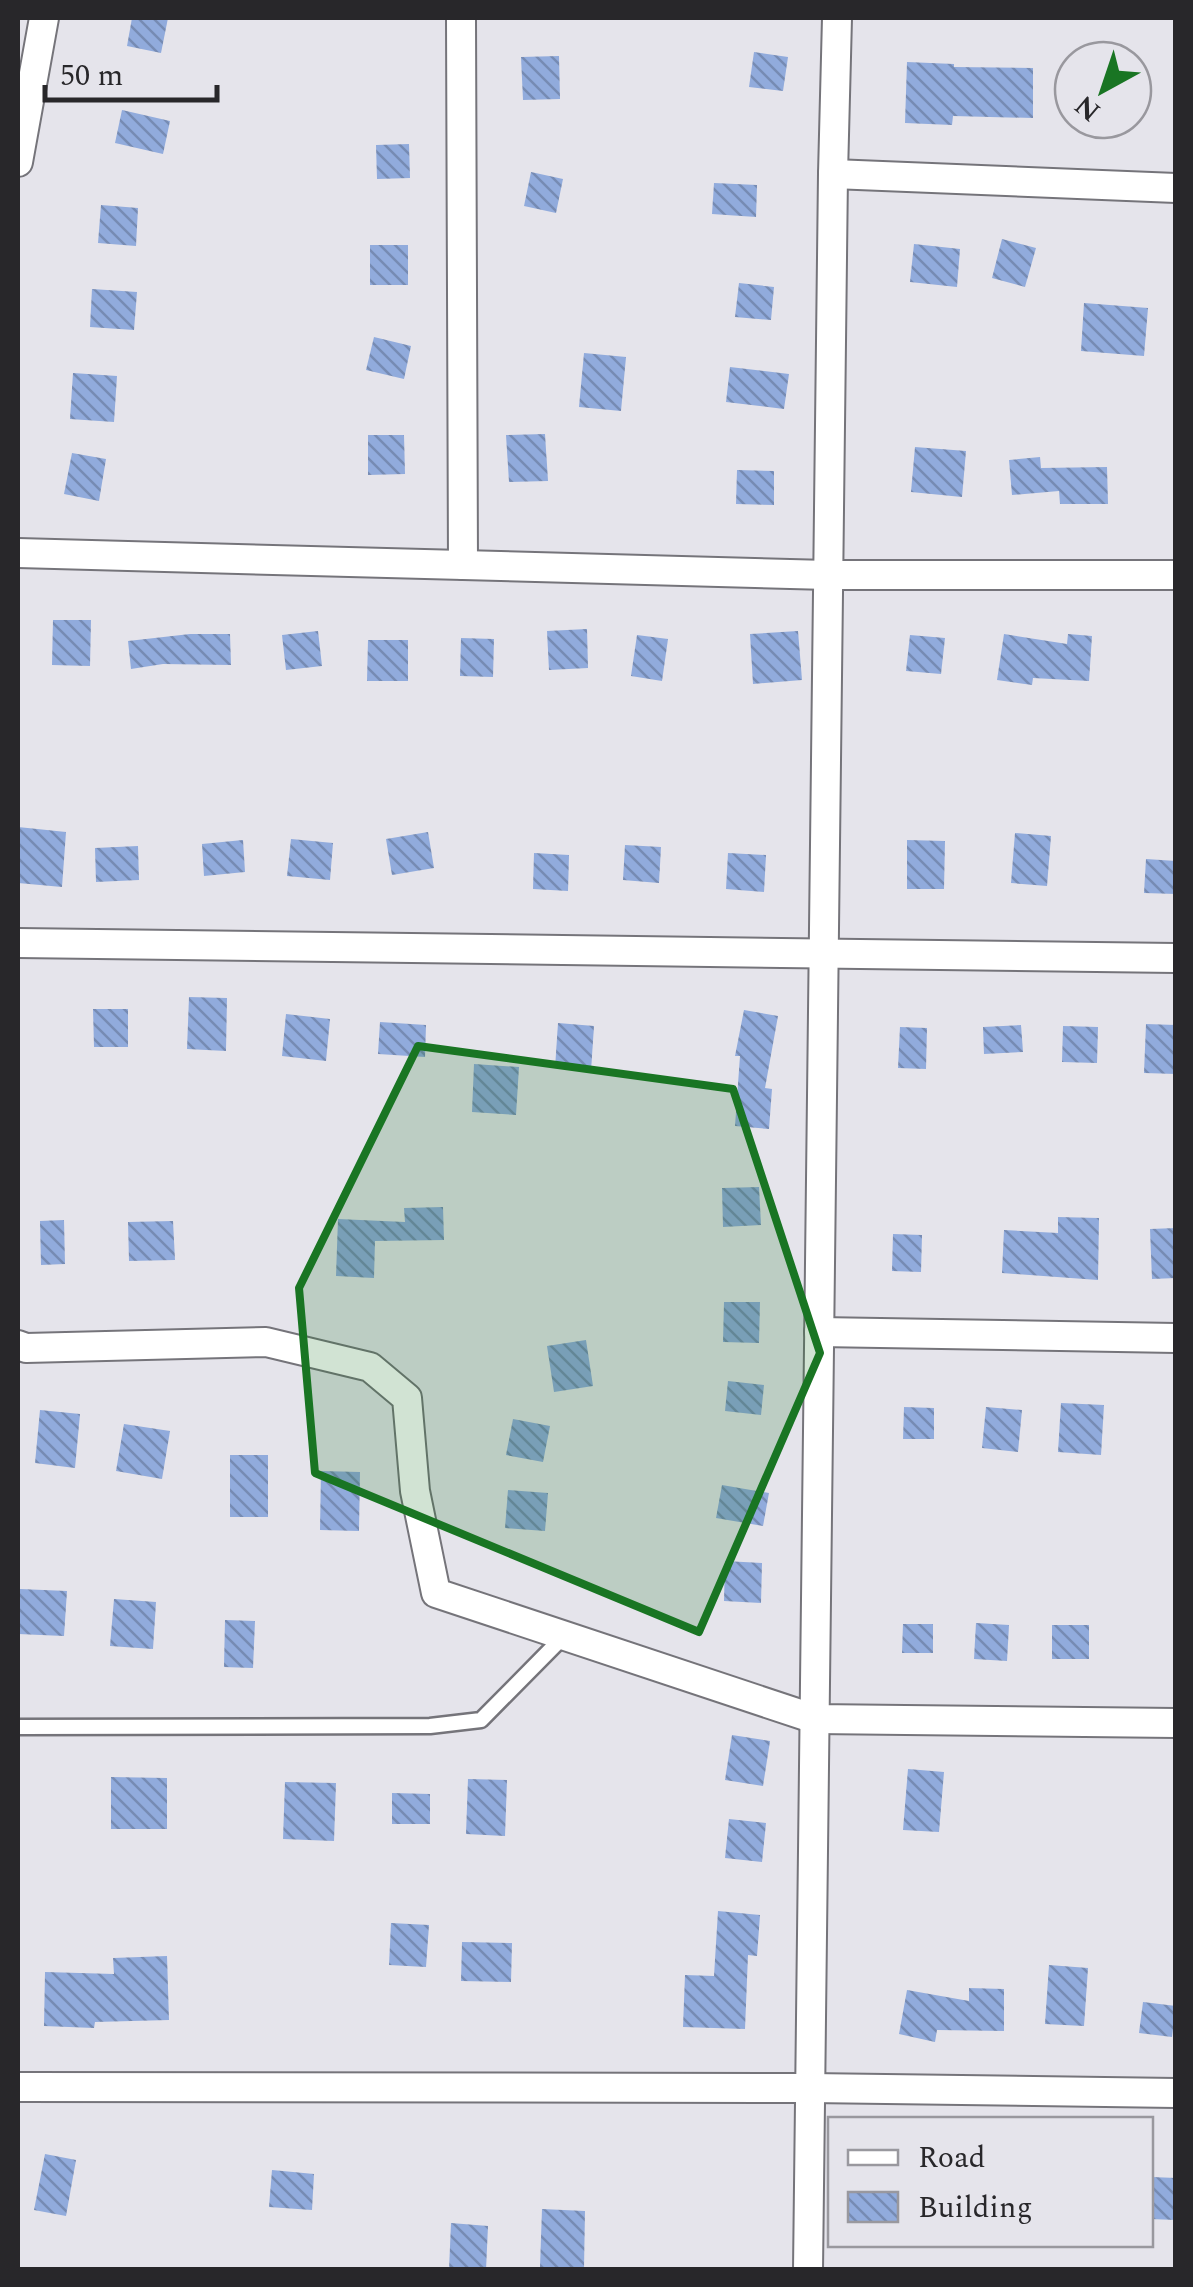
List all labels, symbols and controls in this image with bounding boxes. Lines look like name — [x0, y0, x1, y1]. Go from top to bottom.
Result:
scale bar — [45, 40, 218, 102]
north arrow — [1053, 40, 1153, 140]
text: 50 m — [60, 53, 123, 99]
text: N — [1065, 84, 1110, 132]
legend — [828, 2117, 1153, 2247]
text: Road — [918, 2135, 986, 2181]
text: Building — [918, 2185, 1033, 2231]

